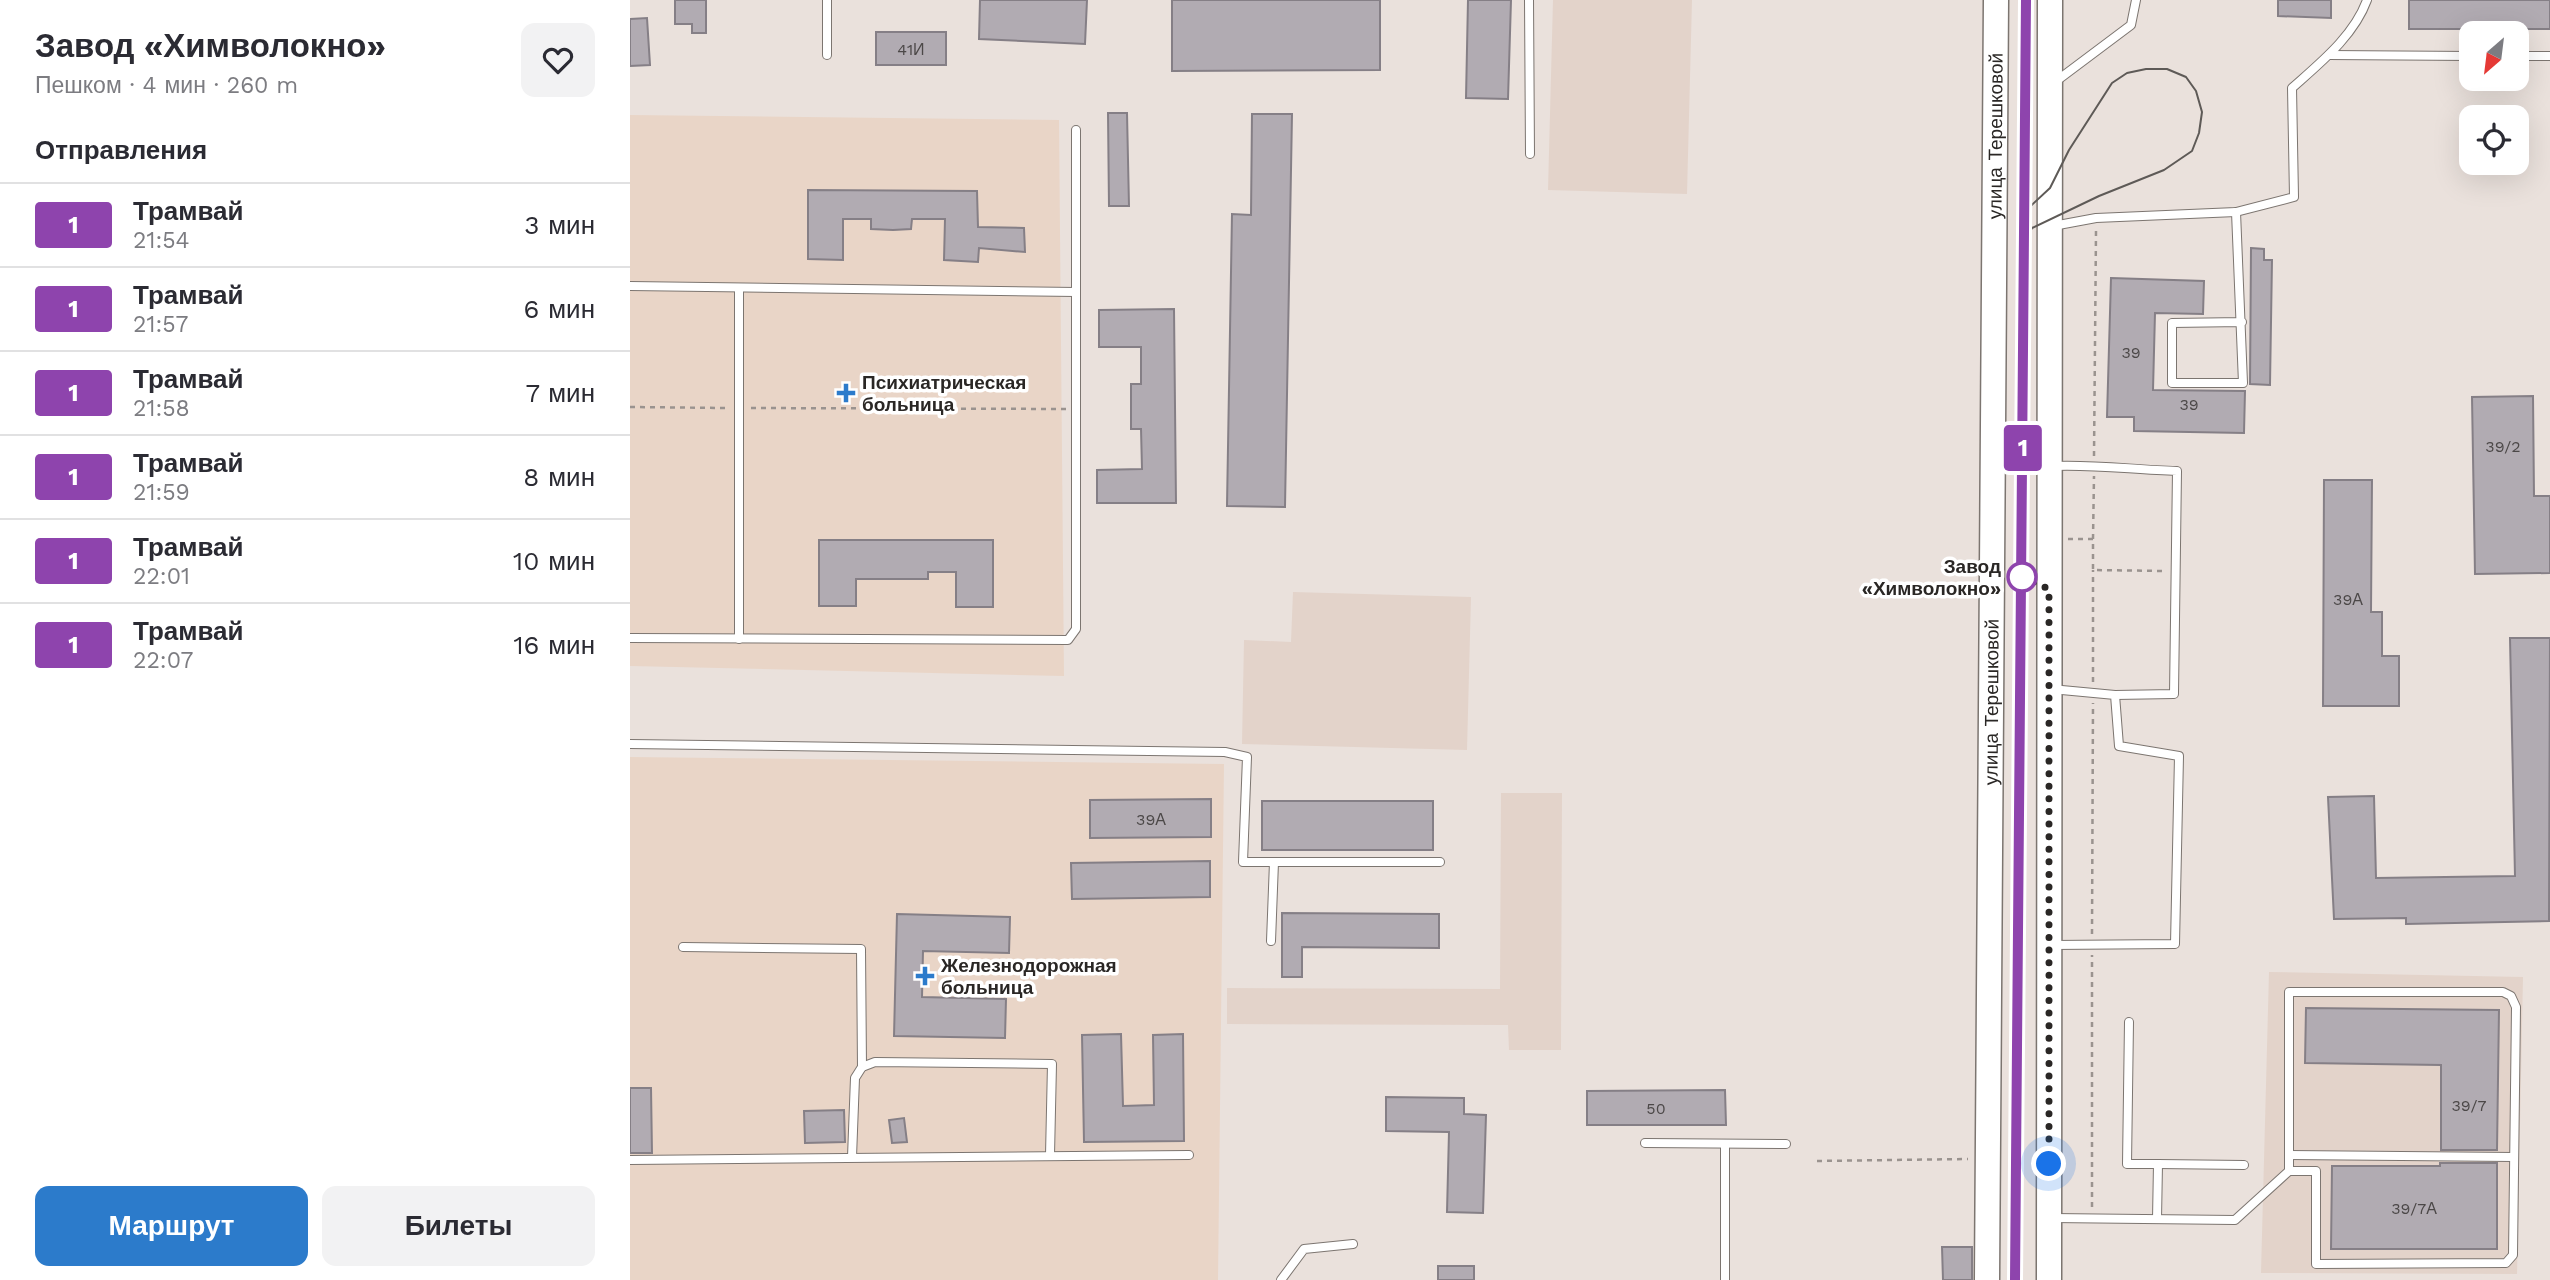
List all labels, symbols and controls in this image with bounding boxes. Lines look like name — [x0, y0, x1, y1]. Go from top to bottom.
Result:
north arrow — [2459, 21, 2529, 91]
map controls — [2459, 21, 2529, 175]
button: heart — [521, 23, 595, 97]
text: Завод «Химволокно» — [35, 26, 386, 65]
house number: 41И — [897, 40, 925, 59]
street label: улица Терешковой — [1983, 53, 2007, 219]
text: Пешком · 4 мин · 260 m — [35, 72, 298, 99]
button: locate — [2459, 105, 2529, 175]
text: Отправления — [35, 135, 207, 165]
text: Трамвай — [133, 196, 244, 226]
text: 3 мин — [524, 210, 595, 240]
text: 1 — [68, 211, 79, 239]
text: 21:54 — [133, 227, 190, 254]
text: Трамвай — [133, 280, 244, 310]
text: 6 мин — [524, 294, 595, 324]
text: 1 — [68, 295, 79, 323]
text: 21:57 — [133, 311, 188, 338]
house number: 39 — [2121, 343, 2141, 362]
text: Трамвай — [133, 364, 244, 394]
place label: Психиатрическая больница — [862, 371, 1026, 416]
text: 7 мин — [526, 378, 595, 408]
text: 1 — [68, 379, 79, 407]
marker: Психиатрическая больница — [836, 383, 856, 403]
text: 21:58 — [133, 395, 190, 422]
house number: 39 — [2179, 395, 2199, 414]
line badge: 1 — [2000, 425, 2046, 471]
text: 1 — [2018, 434, 2028, 462]
house number: 39/2 — [2485, 437, 2521, 456]
text: Трамвай — [133, 448, 244, 478]
text: 8 мин — [523, 462, 595, 492]
text: 1 — [68, 463, 79, 491]
text: 21:59 — [133, 479, 190, 506]
text: Трамвай — [133, 532, 244, 562]
text: 10 мин — [513, 546, 595, 576]
text: 1 — [68, 547, 79, 575]
place label: Завод «Химволокно» — [1862, 555, 2001, 600]
marker: Завод «Химволокно» — [2007, 562, 2037, 592]
text: 22:01 — [133, 563, 190, 590]
house number: 39А — [2333, 590, 2363, 609]
text: Трамвай — [133, 616, 244, 646]
street label: улица Терешковой — [1979, 619, 2003, 785]
text: 16 мин — [513, 630, 595, 660]
text: 1 — [68, 631, 79, 659]
text: 22:07 — [133, 647, 193, 674]
house number: 39А — [1136, 810, 1166, 829]
place label: Железнодорожная больница — [940, 954, 1117, 999]
marker: Железнодорожная больница — [915, 966, 935, 986]
house number: 39/7 — [2452, 1096, 2486, 1115]
house number: 50 — [1646, 1099, 1666, 1118]
your location — [2031, 1146, 2066, 1181]
button: Маршрут — [35, 1186, 308, 1266]
button: Билеты — [322, 1186, 595, 1266]
house number: 39/7А — [2391, 1199, 2437, 1218]

